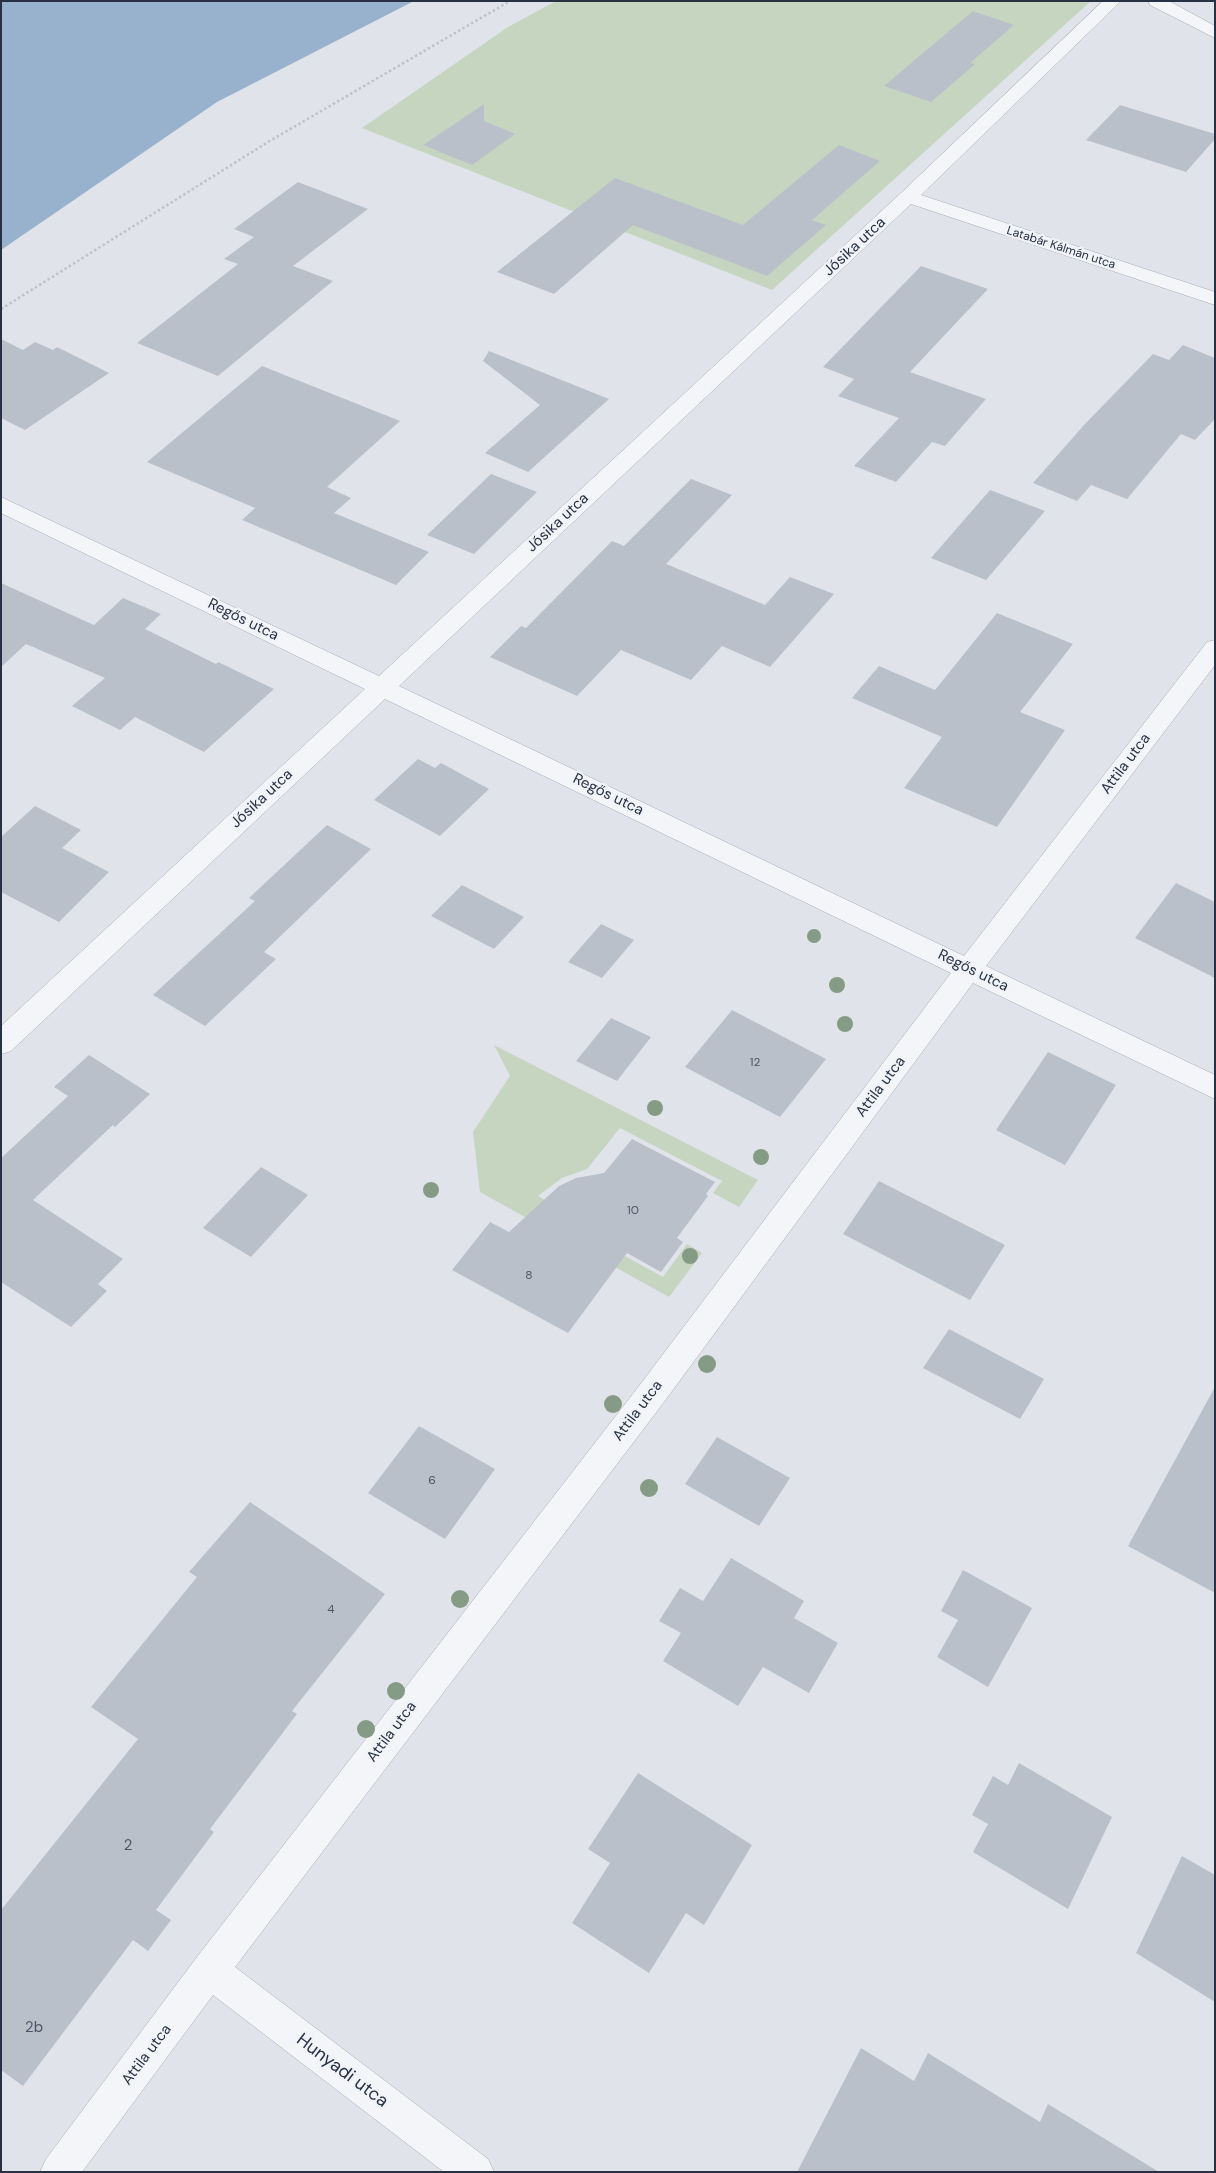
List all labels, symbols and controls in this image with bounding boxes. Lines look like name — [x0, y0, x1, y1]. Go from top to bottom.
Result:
street label: Jósika utca — [820, 214, 890, 280]
street label: Latabár Kálmán utca — [1005, 224, 1117, 272]
street label: Jósika utca — [523, 490, 593, 556]
street label: Regős utca — [205, 595, 281, 645]
street label: Attila utca — [1097, 730, 1155, 798]
street label: Jósika utca — [227, 766, 297, 832]
street label: Regős utca — [570, 770, 646, 820]
street label: Regős utca — [935, 946, 1011, 996]
street label: Attila utca — [852, 1053, 910, 1121]
house number: 12 — [750, 1056, 760, 1070]
house number: 10 — [627, 1204, 639, 1218]
house number: 8 — [525, 1269, 533, 1283]
street label: Attila utca — [609, 1377, 667, 1445]
house number: 6 — [428, 1474, 436, 1488]
house number: 4 — [327, 1603, 335, 1617]
street label: Attila utca — [363, 1698, 421, 1766]
house number: 2 — [124, 1837, 132, 1855]
house number: 2b — [25, 2019, 43, 2037]
street label: Attila utca — [118, 2021, 176, 2089]
street label: Hunyadi utca — [292, 2029, 392, 2113]

